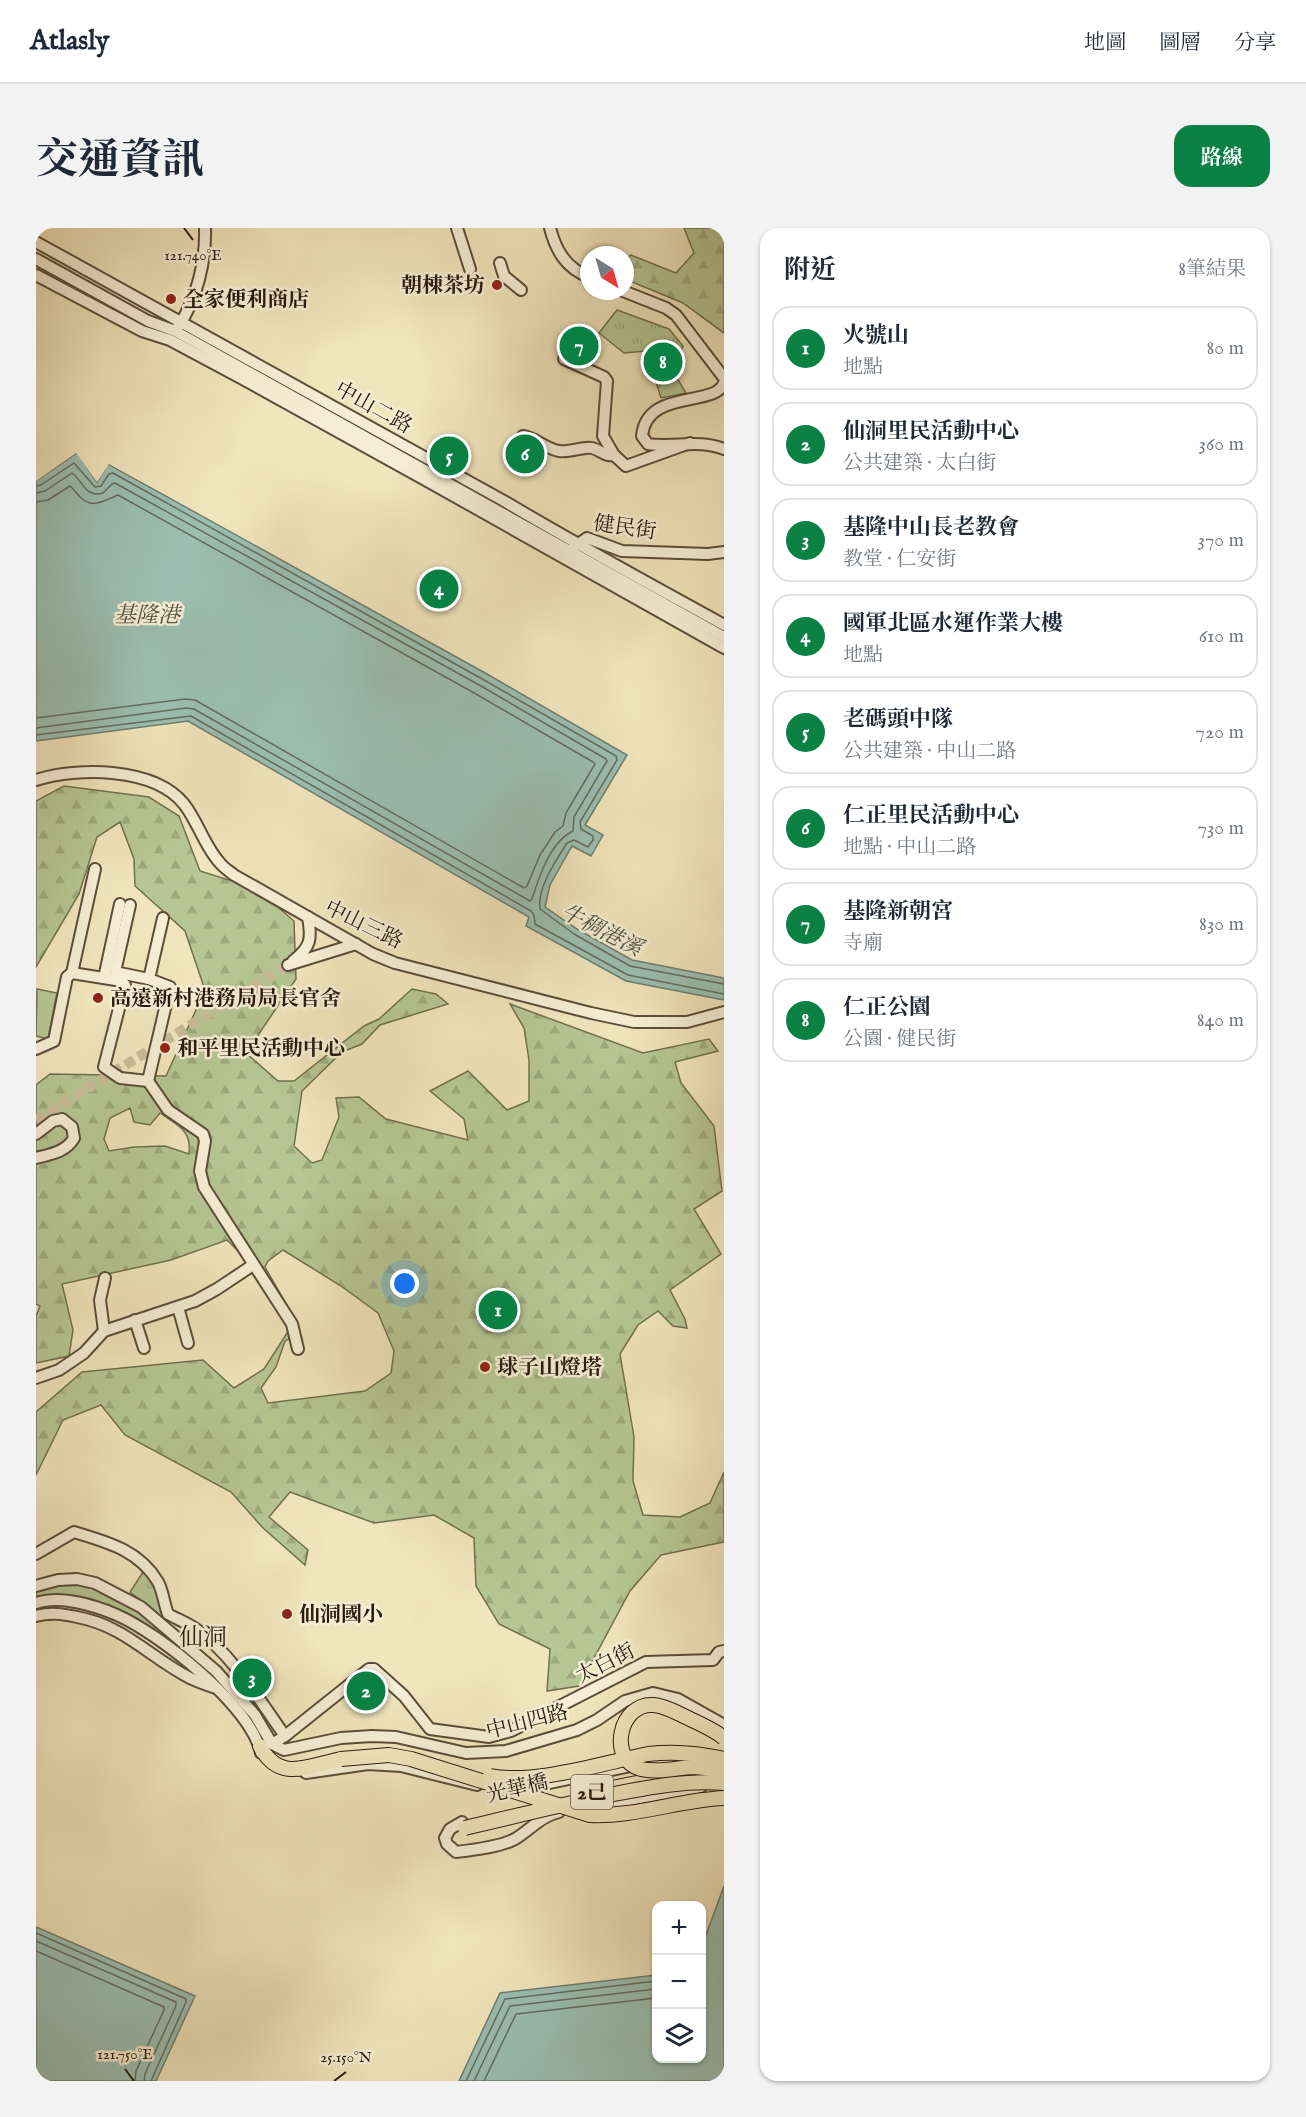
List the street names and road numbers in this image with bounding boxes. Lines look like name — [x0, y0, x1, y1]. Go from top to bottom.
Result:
street label: 中山二路 — [330, 376, 417, 440]
street label: 健民街 — [592, 511, 658, 546]
street label: 中山三路 — [320, 895, 407, 956]
street label: 太白街 — [571, 1638, 640, 1691]
street label: 中山四路 — [483, 1699, 571, 1746]
street label: 光華橋 — [484, 1769, 551, 1810]
road number: 2己 — [571, 1775, 613, 1809]

